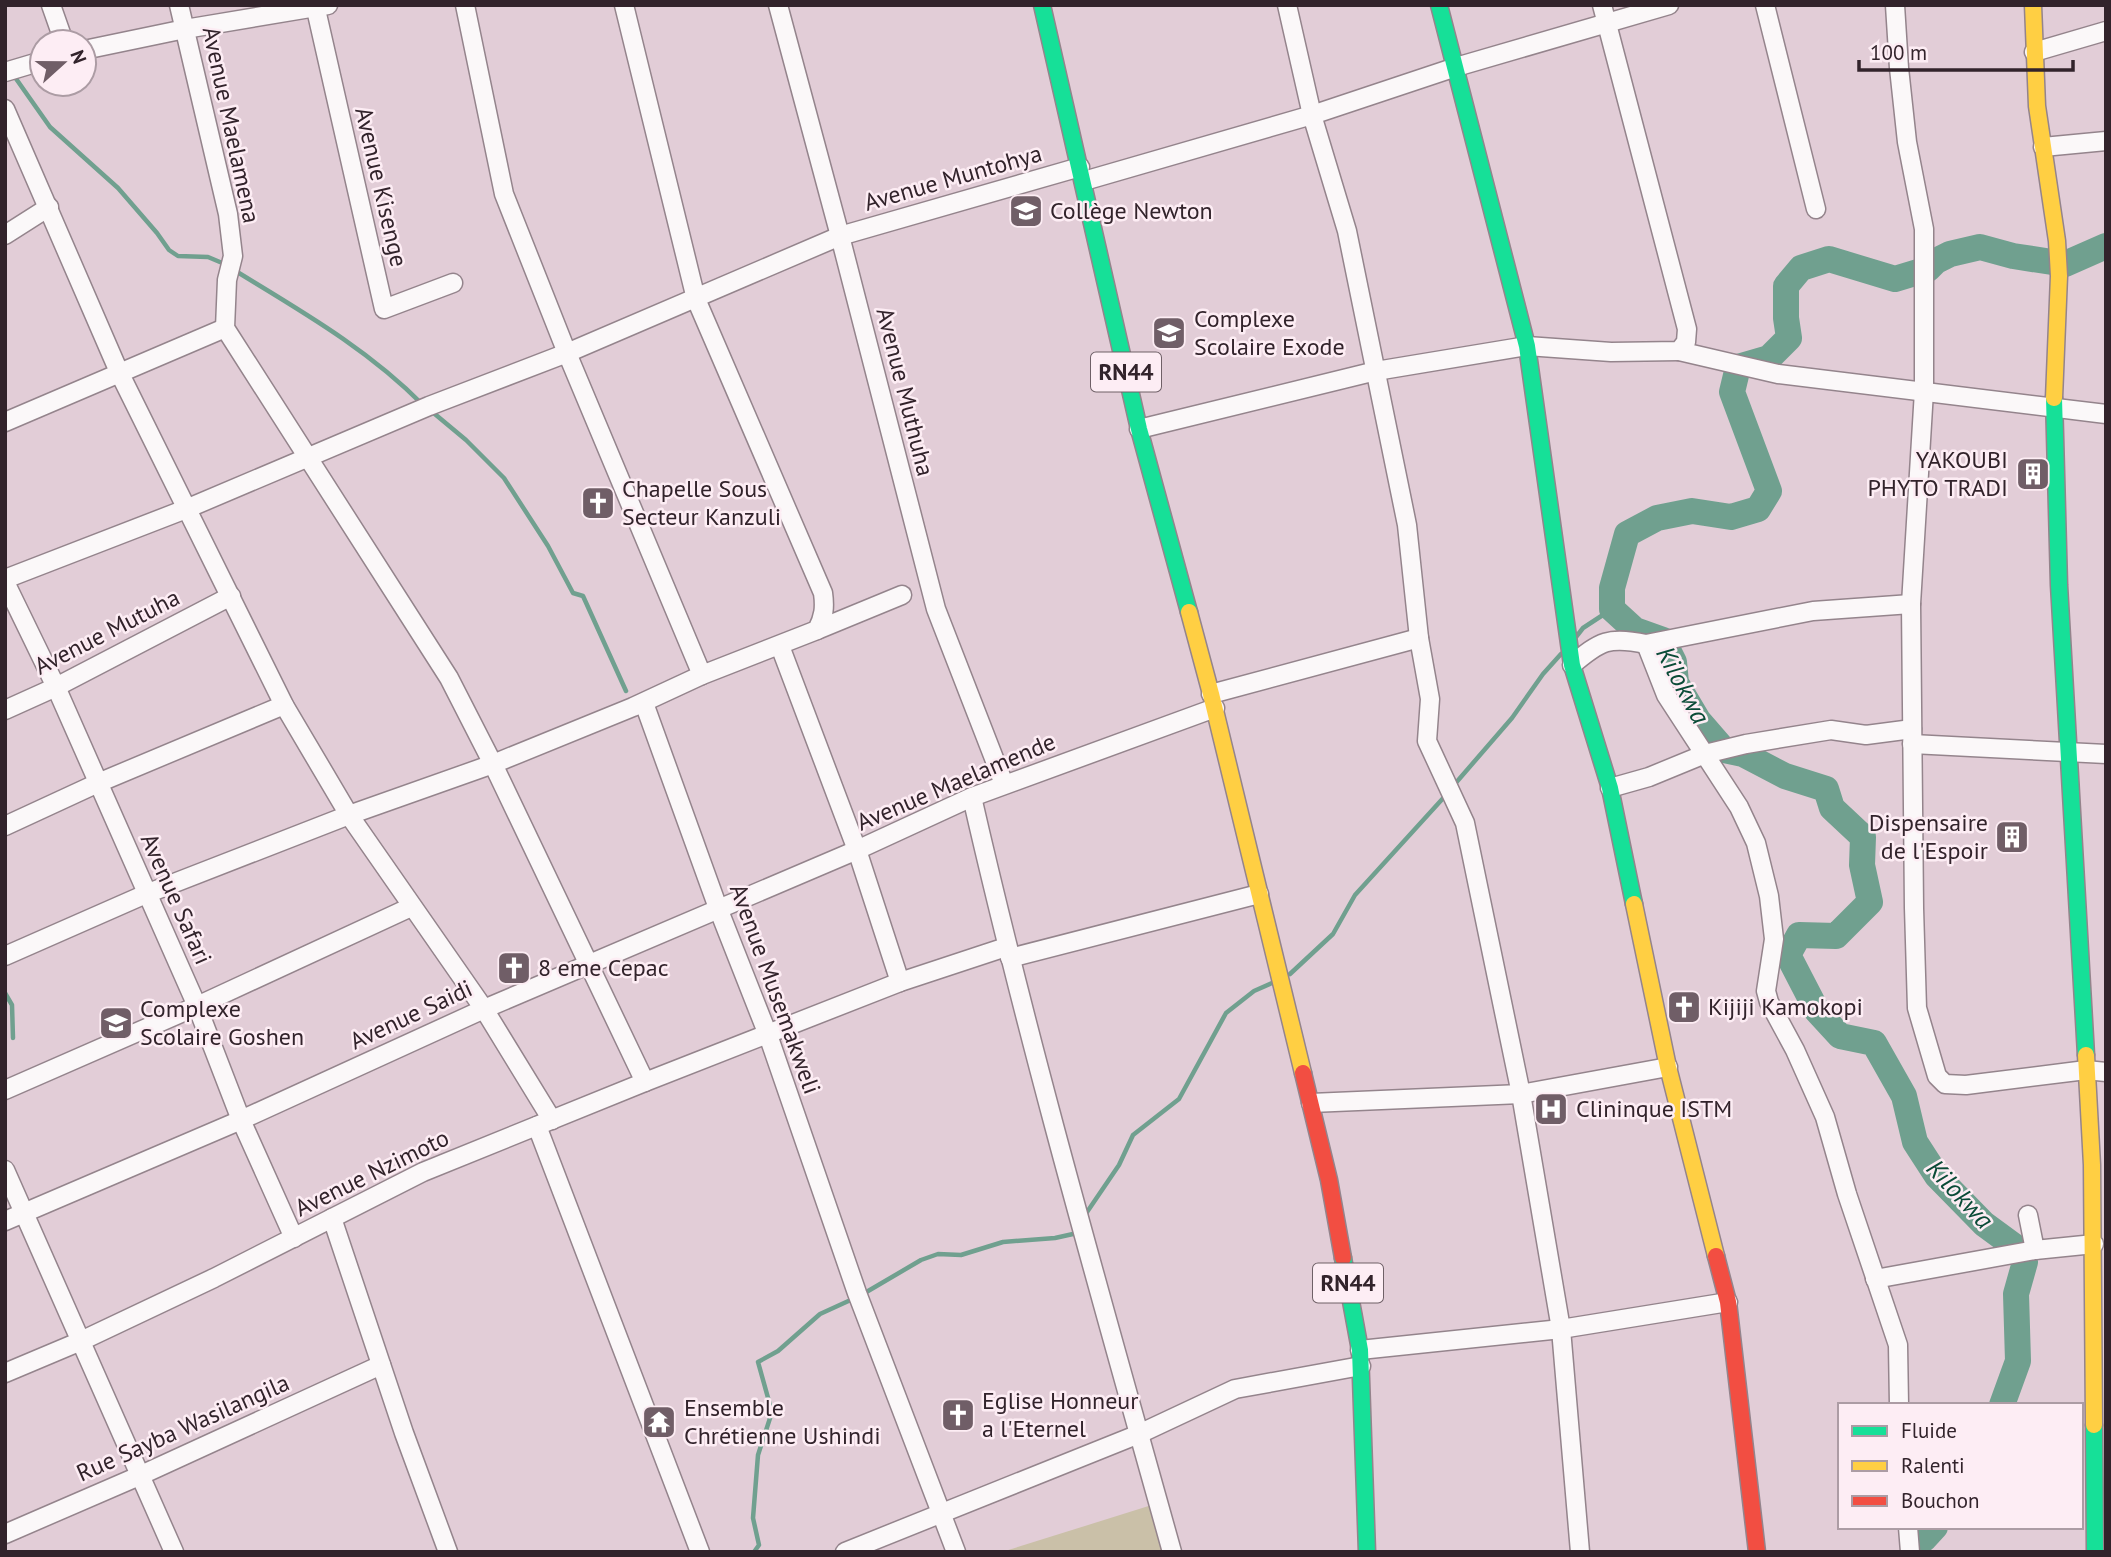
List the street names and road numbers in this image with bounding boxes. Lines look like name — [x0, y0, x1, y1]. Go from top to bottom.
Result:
street label: Avenue Maelamena — [196, 24, 267, 226]
street label: Avenue Kisenge — [348, 104, 415, 270]
street label: Avenue Muntohya — [860, 137, 1045, 218]
street label: Avenue Muthuha — [870, 304, 941, 479]
road number: RN44 — [1091, 352, 1161, 392]
street label: Avenue Mutuha — [29, 582, 185, 682]
street label: Avenue Maelamende — [852, 726, 1060, 837]
street label: Avenue Safari — [134, 828, 219, 969]
street label: Avenue Musemakweli — [723, 879, 828, 1098]
street label: Avenue Saidi — [345, 973, 477, 1056]
street label: Avenue Nzimoto — [290, 1122, 454, 1223]
road number: RN44 — [1313, 1264, 1383, 1302]
street label: Rue Sayba Wasilangila — [72, 1367, 294, 1488]

